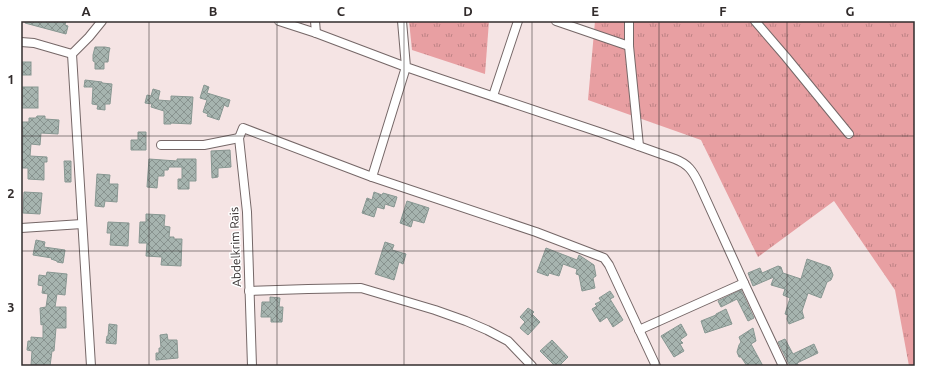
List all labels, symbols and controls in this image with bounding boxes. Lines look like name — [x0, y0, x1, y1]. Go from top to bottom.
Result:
text: A — [81, 4, 91, 18]
text: B — [209, 4, 218, 18]
text: C — [337, 4, 346, 18]
text: D — [463, 4, 473, 18]
text: E — [591, 4, 599, 18]
text: F — [719, 4, 727, 18]
text: G — [846, 4, 855, 18]
text: 1 — [7, 72, 15, 86]
text: 2 — [7, 186, 15, 200]
street label: Abdelkrim Rais — [227, 207, 243, 287]
text: 3 — [7, 300, 15, 314]

